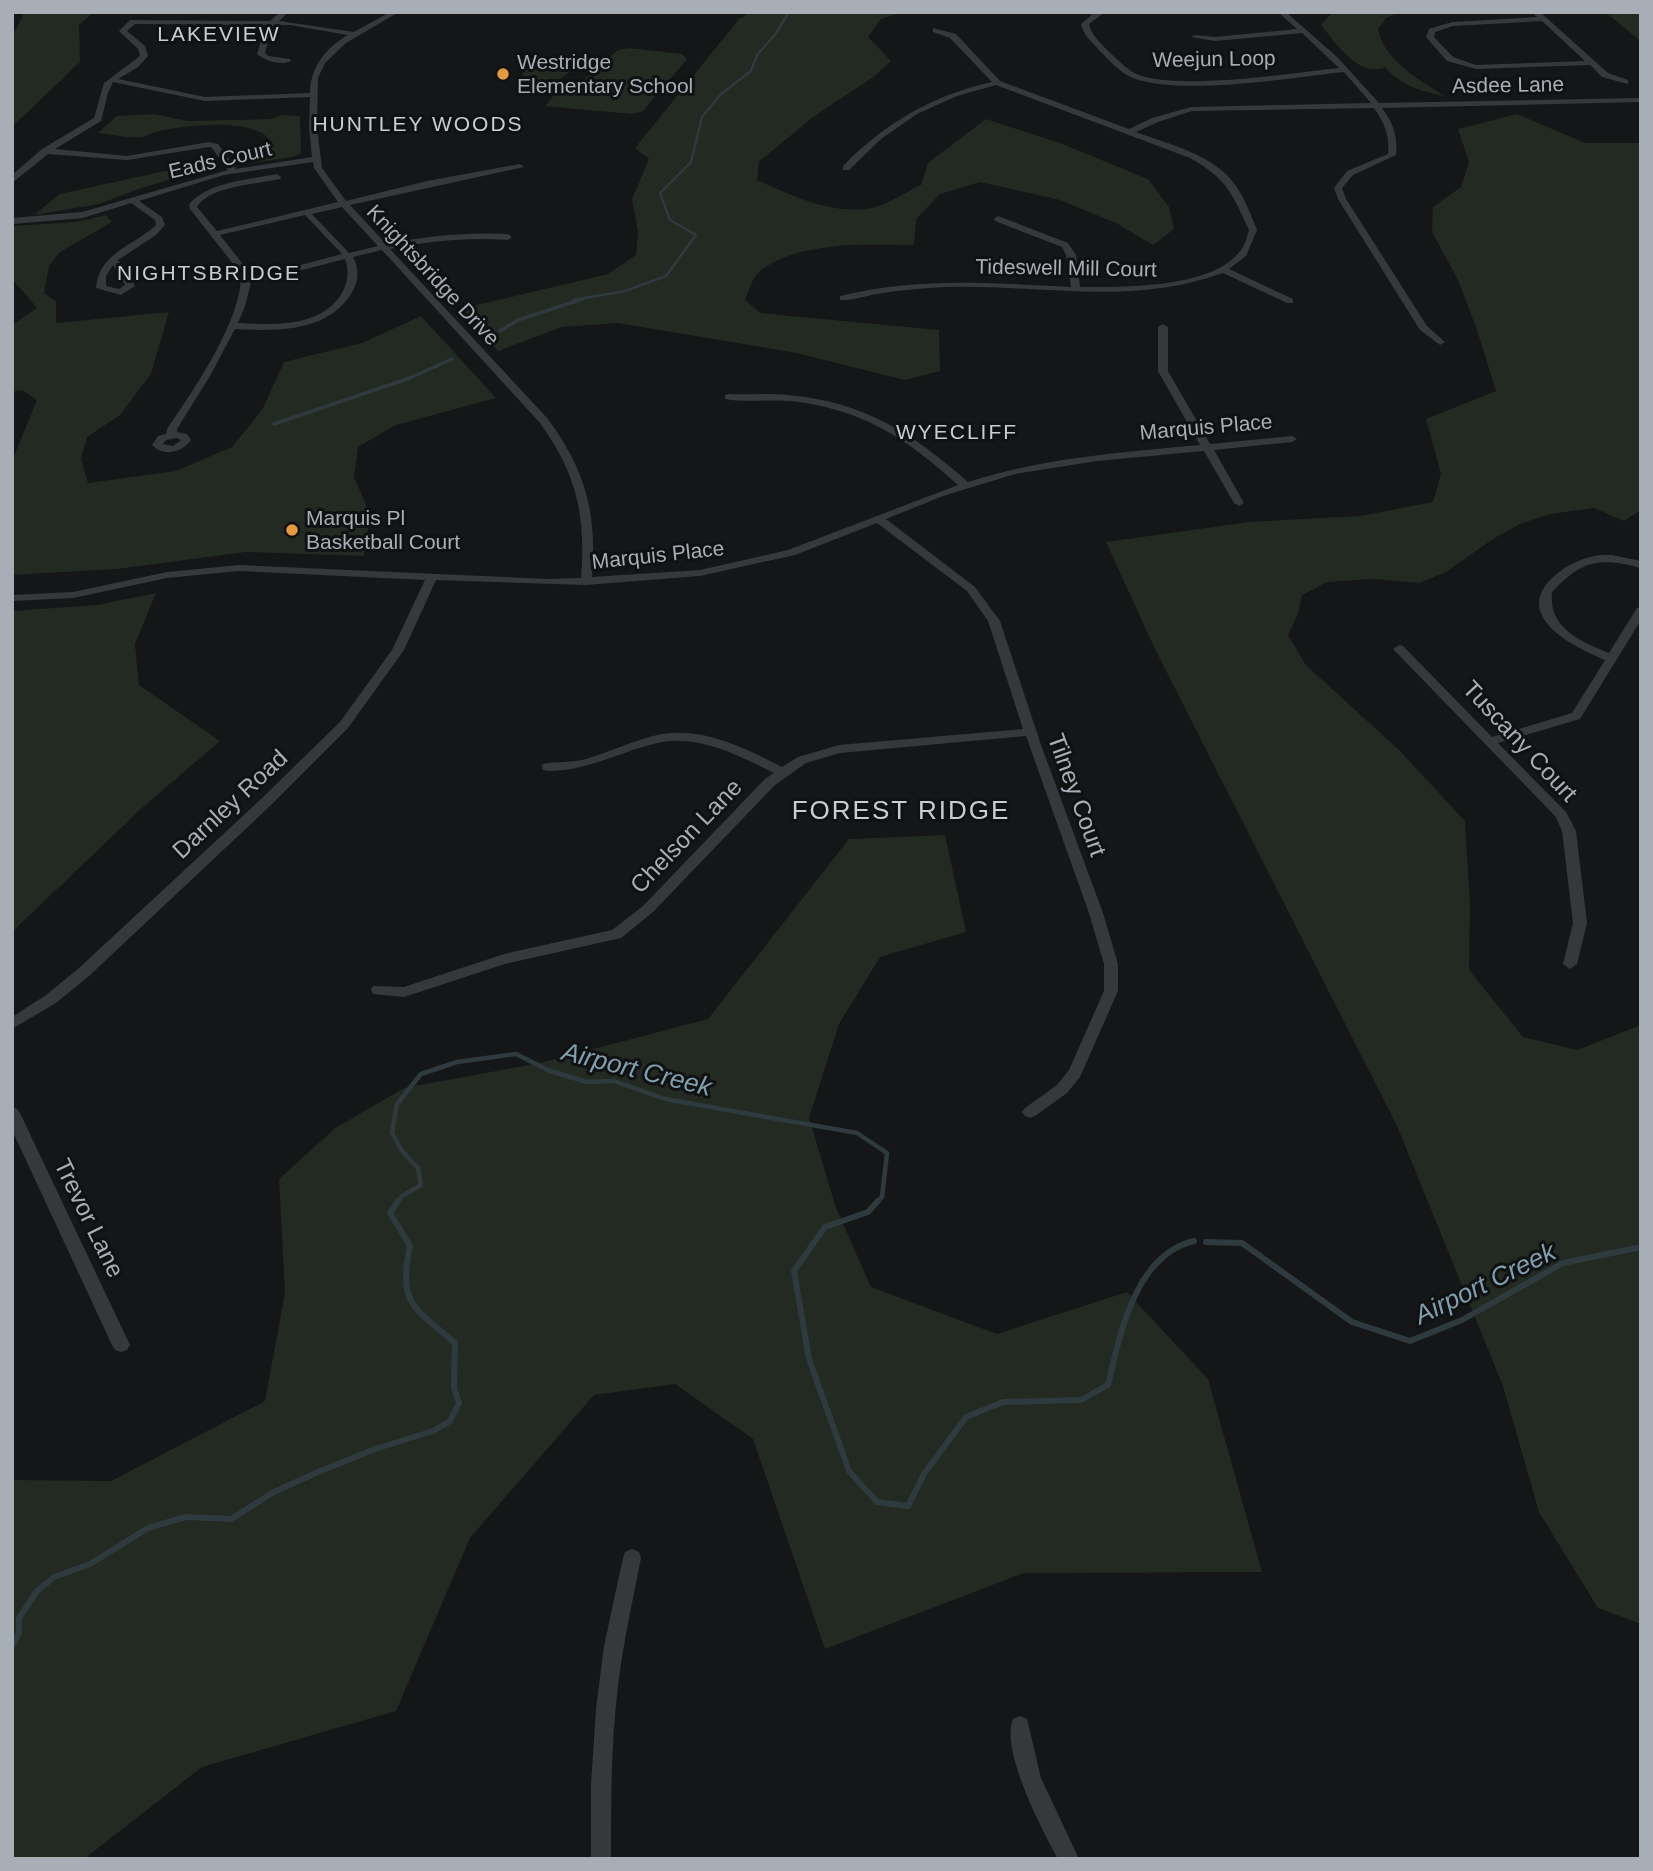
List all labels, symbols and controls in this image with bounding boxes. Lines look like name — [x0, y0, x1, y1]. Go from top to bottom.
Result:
district label: LAKEVIEW — [157, 22, 281, 45]
street label: Weejun Loop — [1152, 46, 1276, 71]
place label: Westridge Elementary School — [517, 50, 693, 97]
marker: Westridge Elementary School — [495, 66, 511, 82]
street label: Asdee Lane — [1452, 72, 1564, 97]
district label: HUNTLEY WOODS — [312, 112, 524, 135]
street label: Eads Court — [166, 136, 274, 183]
street label: Knightsbridge Drive — [362, 200, 504, 350]
street label: Tideswell Mill Court — [975, 254, 1157, 281]
district label: NIGHTSBRIDGE — [117, 261, 301, 284]
street label: Marquis Place — [1139, 409, 1273, 444]
district label: WYECLIFF — [896, 420, 1018, 443]
place label: Marquis Pl Basketball Court — [306, 506, 460, 553]
marker: Marquis Pl Basketball Court — [284, 522, 300, 538]
street label: Marquis Place — [591, 536, 725, 573]
street label: Tuscany Court — [1458, 675, 1583, 807]
street label: Tilney Court — [1043, 730, 1112, 860]
street label: Darnley Road — [167, 744, 293, 864]
street label: Chelson Lane — [624, 773, 747, 898]
district label: FOREST RIDGE — [792, 795, 1010, 825]
water label: Airport Creek — [557, 1035, 717, 1103]
street label: Trevor Lane — [49, 1154, 130, 1281]
water label: Airport Creek — [1408, 1235, 1562, 1331]

